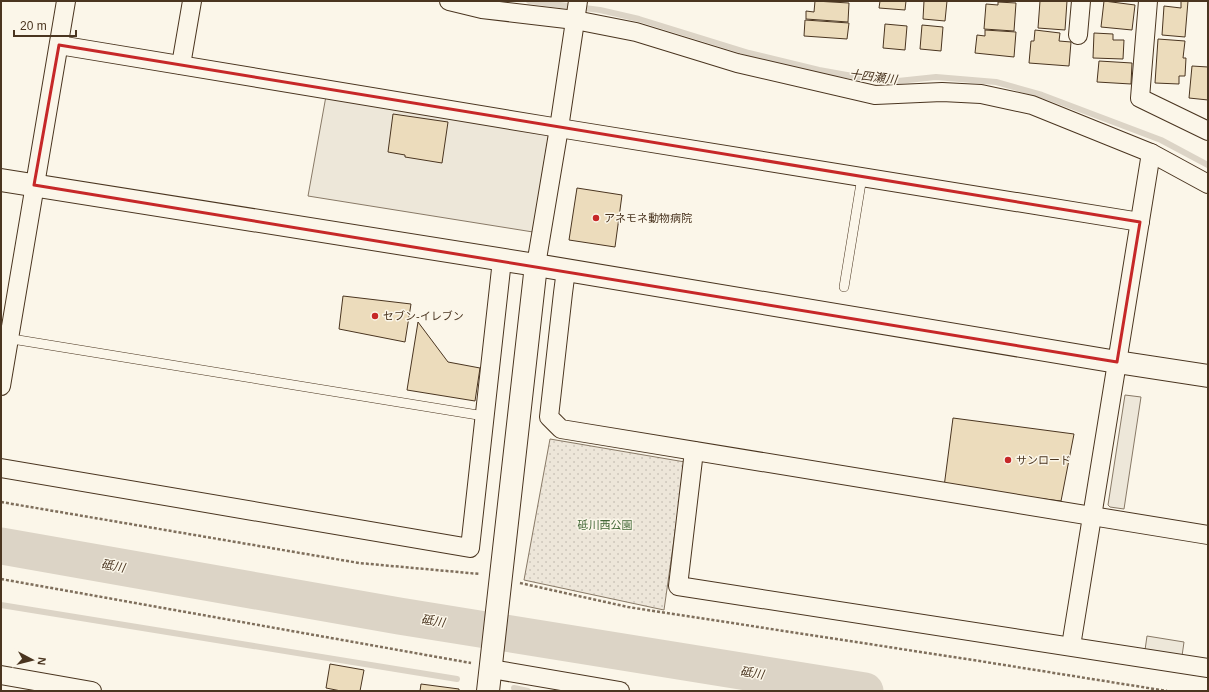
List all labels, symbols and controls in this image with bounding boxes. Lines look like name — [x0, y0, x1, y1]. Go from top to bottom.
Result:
scale bar — [14, 12, 76, 38]
text: 20 m — [20, 19, 47, 33]
water label: 十四瀬川 — [848, 67, 900, 87]
place label: アネモネ動物病院 — [604, 212, 692, 224]
marker: アネモネ動物病院 — [591, 213, 601, 223]
place label: セブン-イレブン — [383, 310, 464, 322]
marker: セブン-イレブン — [370, 311, 380, 321]
place label: サンロード — [1016, 454, 1071, 466]
marker: サンロード — [1003, 455, 1013, 465]
park label: 砥川西公園 — [578, 519, 633, 531]
water label: 砥川 — [100, 557, 128, 575]
water label: 砥川 — [420, 612, 448, 630]
north arrow — [12, 640, 52, 680]
text: N — [35, 657, 48, 666]
water label: 砥川 — [739, 664, 767, 682]

